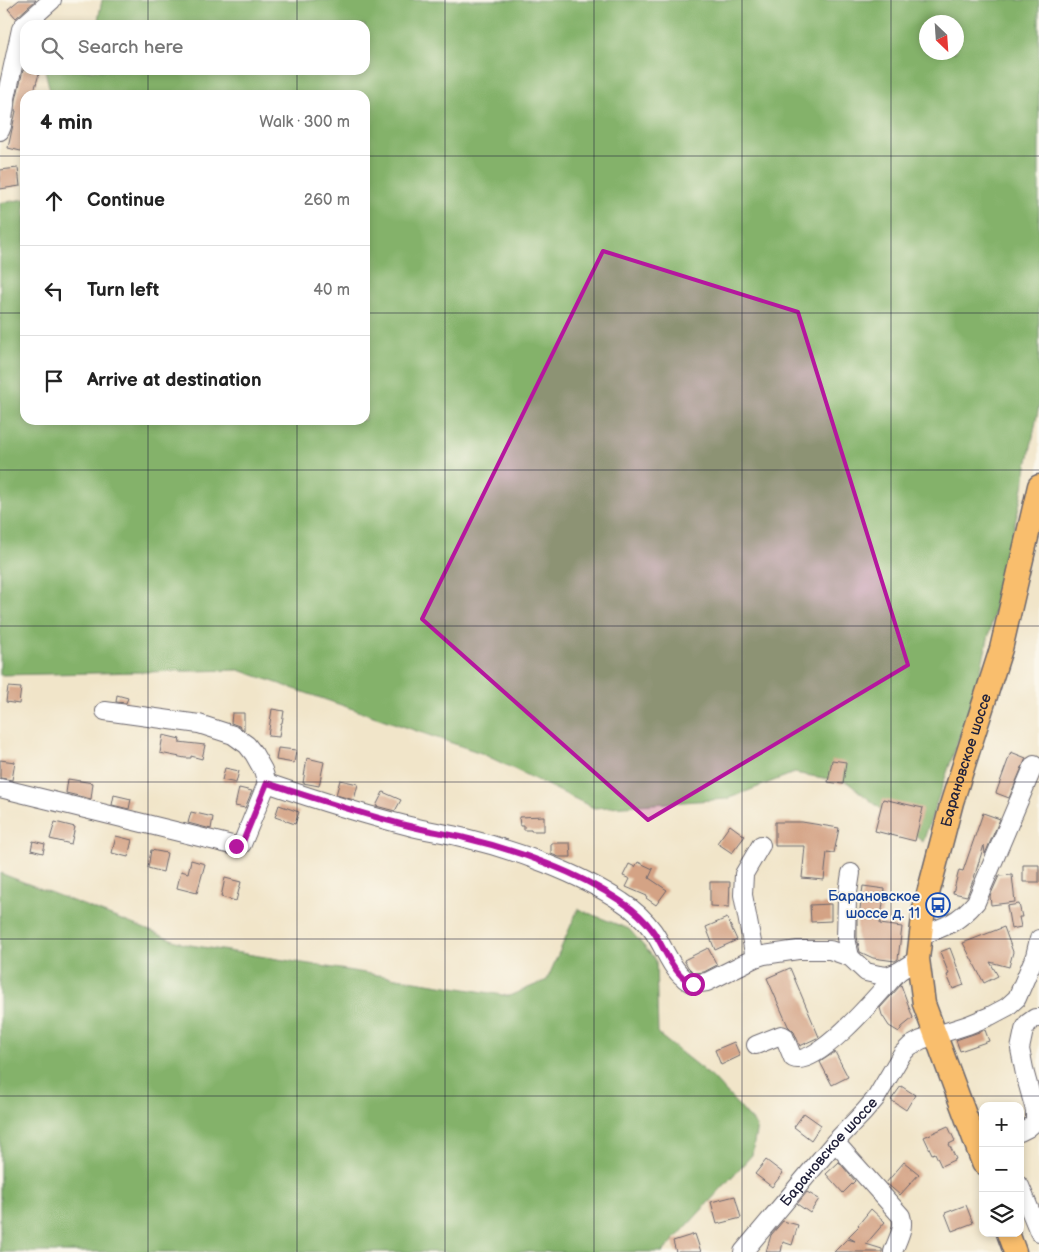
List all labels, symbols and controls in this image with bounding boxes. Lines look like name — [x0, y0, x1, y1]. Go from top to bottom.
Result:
north arrow — [919, 15, 964, 60]
search box — [20, 20, 370, 75]
icon: search — [38, 34, 66, 62]
text: Search here — [78, 36, 183, 59]
text: 4 min — [40, 110, 93, 135]
text: Walk · 300 m — [259, 113, 350, 132]
icon: ahead — [40, 187, 68, 215]
text: Continue — [87, 189, 165, 212]
text: 260 m — [304, 191, 350, 210]
icon: left — [40, 277, 68, 305]
text: Turn left — [87, 279, 159, 302]
text: 40 m — [313, 281, 350, 300]
icon: arrive — [40, 367, 68, 395]
text: Arrive at destination — [87, 369, 262, 392]
street label: Барановское шоссе — [936, 691, 996, 829]
route end — [225, 835, 248, 858]
place label: Барановское шоссе д. 11 — [828, 887, 920, 923]
bus stop icon: Барановское шоссе д. 11 — [925, 892, 951, 918]
route start — [682, 973, 705, 996]
street label: Барановское шоссе — [776, 1093, 882, 1210]
map controls — [979, 1102, 1024, 1237]
button: + — [979, 1102, 1024, 1147]
button: − — [979, 1147, 1024, 1192]
button: layers — [979, 1192, 1024, 1237]

